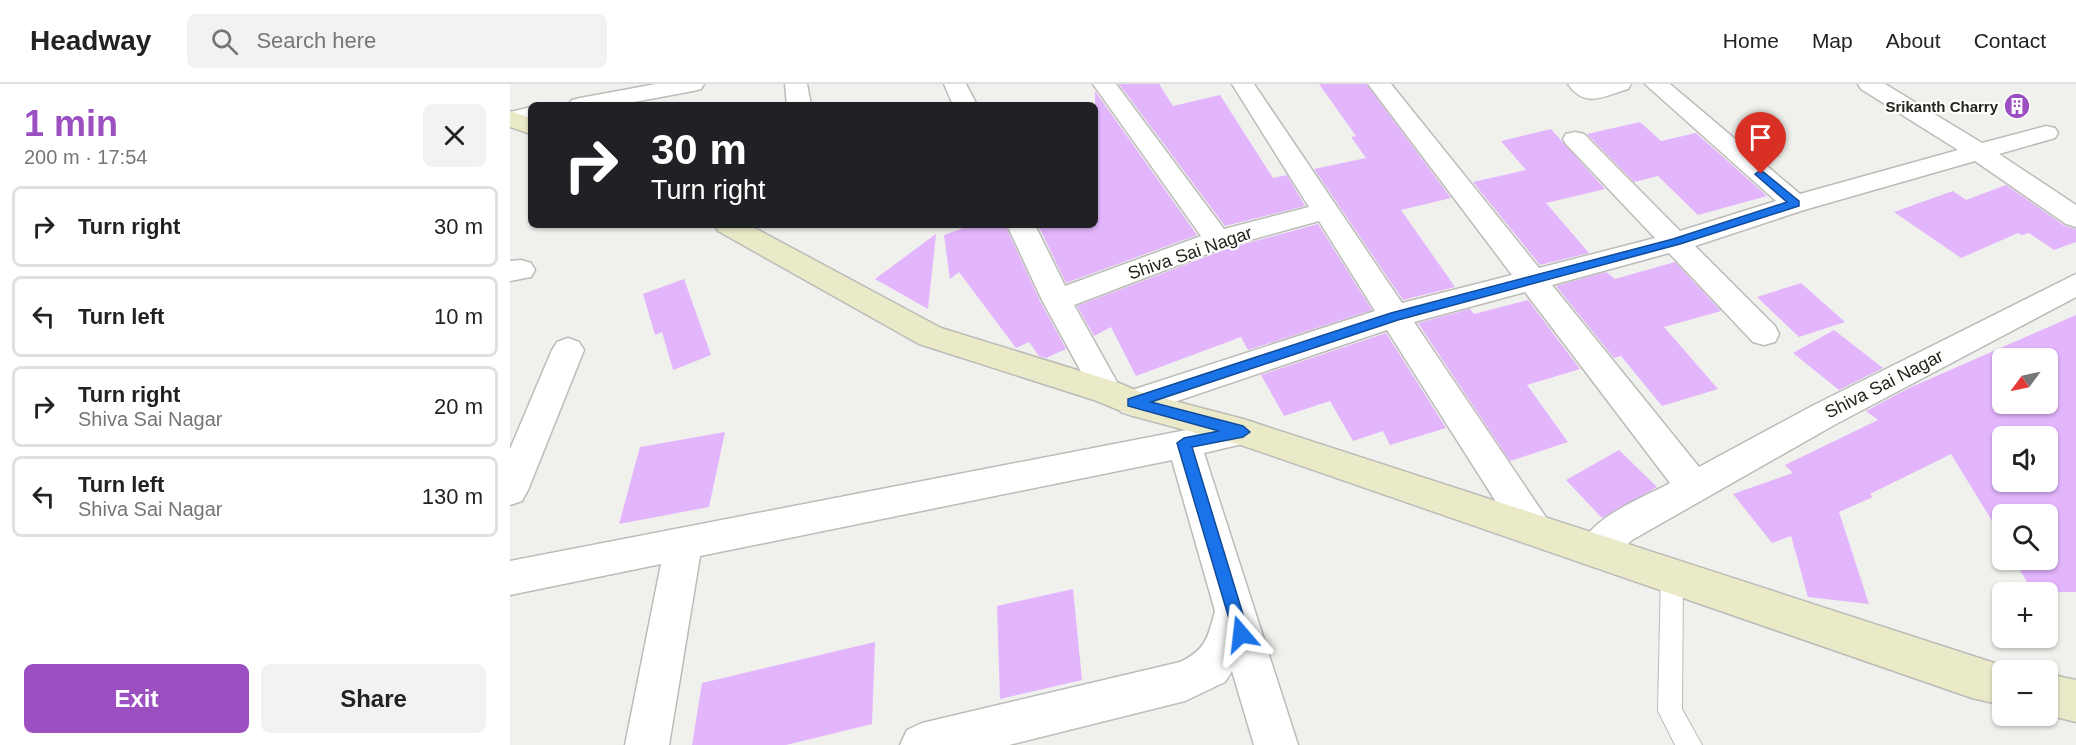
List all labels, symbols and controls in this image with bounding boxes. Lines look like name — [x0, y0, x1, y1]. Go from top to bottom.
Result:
search box — [187, 14, 607, 68]
text: Headway — [30, 25, 151, 56]
icon: search — [208, 25, 241, 58]
text: Search here — [256, 28, 376, 53]
text: Home — [1723, 29, 1779, 52]
text: Map — [1812, 29, 1853, 52]
text: About — [1886, 29, 1941, 52]
text: Contact — [1974, 29, 2046, 52]
building icon: Srikanth Charry — [2002, 91, 2032, 121]
place label: Srikanth Charry — [1885, 98, 1999, 115]
text: 1 min — [24, 103, 118, 144]
button: close — [423, 104, 486, 167]
pin — [1735, 112, 1786, 174]
icon: arrive — [1744, 121, 1777, 154]
icon: right — [552, 126, 630, 204]
text: 30 m — [651, 126, 747, 173]
text: 200 m · 17:54 — [24, 146, 147, 168]
text: Turn right — [651, 175, 766, 205]
icon: right — [27, 210, 60, 243]
text: Turn right — [78, 214, 180, 239]
text: 30 m — [434, 214, 483, 239]
street label: Shiva Sai Nagar — [1125, 222, 1255, 284]
icon: left — [27, 300, 60, 333]
text: Turn left — [78, 304, 164, 329]
text: 10 m — [434, 304, 483, 329]
street label: Shiva Sai Nagar — [1822, 346, 1946, 422]
north arrow — [1992, 348, 2058, 414]
map controls — [1992, 348, 2058, 726]
text: Turn right — [78, 382, 180, 407]
icon: right — [27, 390, 60, 423]
text: 20 m — [434, 394, 483, 419]
text: Shiva Sai Nagar — [78, 408, 223, 430]
button: sound — [1992, 426, 2058, 492]
text: Turn left — [78, 472, 164, 497]
icon: left — [27, 480, 60, 513]
text: 130 m — [422, 484, 483, 509]
text: Shiva Sai Nagar — [78, 498, 223, 520]
button: search — [1992, 504, 2058, 570]
button: + — [1992, 582, 2058, 648]
position arrow — [1209, 602, 1273, 666]
button: − — [1992, 660, 2058, 726]
button: Exit — [24, 664, 249, 733]
button: Share — [261, 664, 486, 733]

